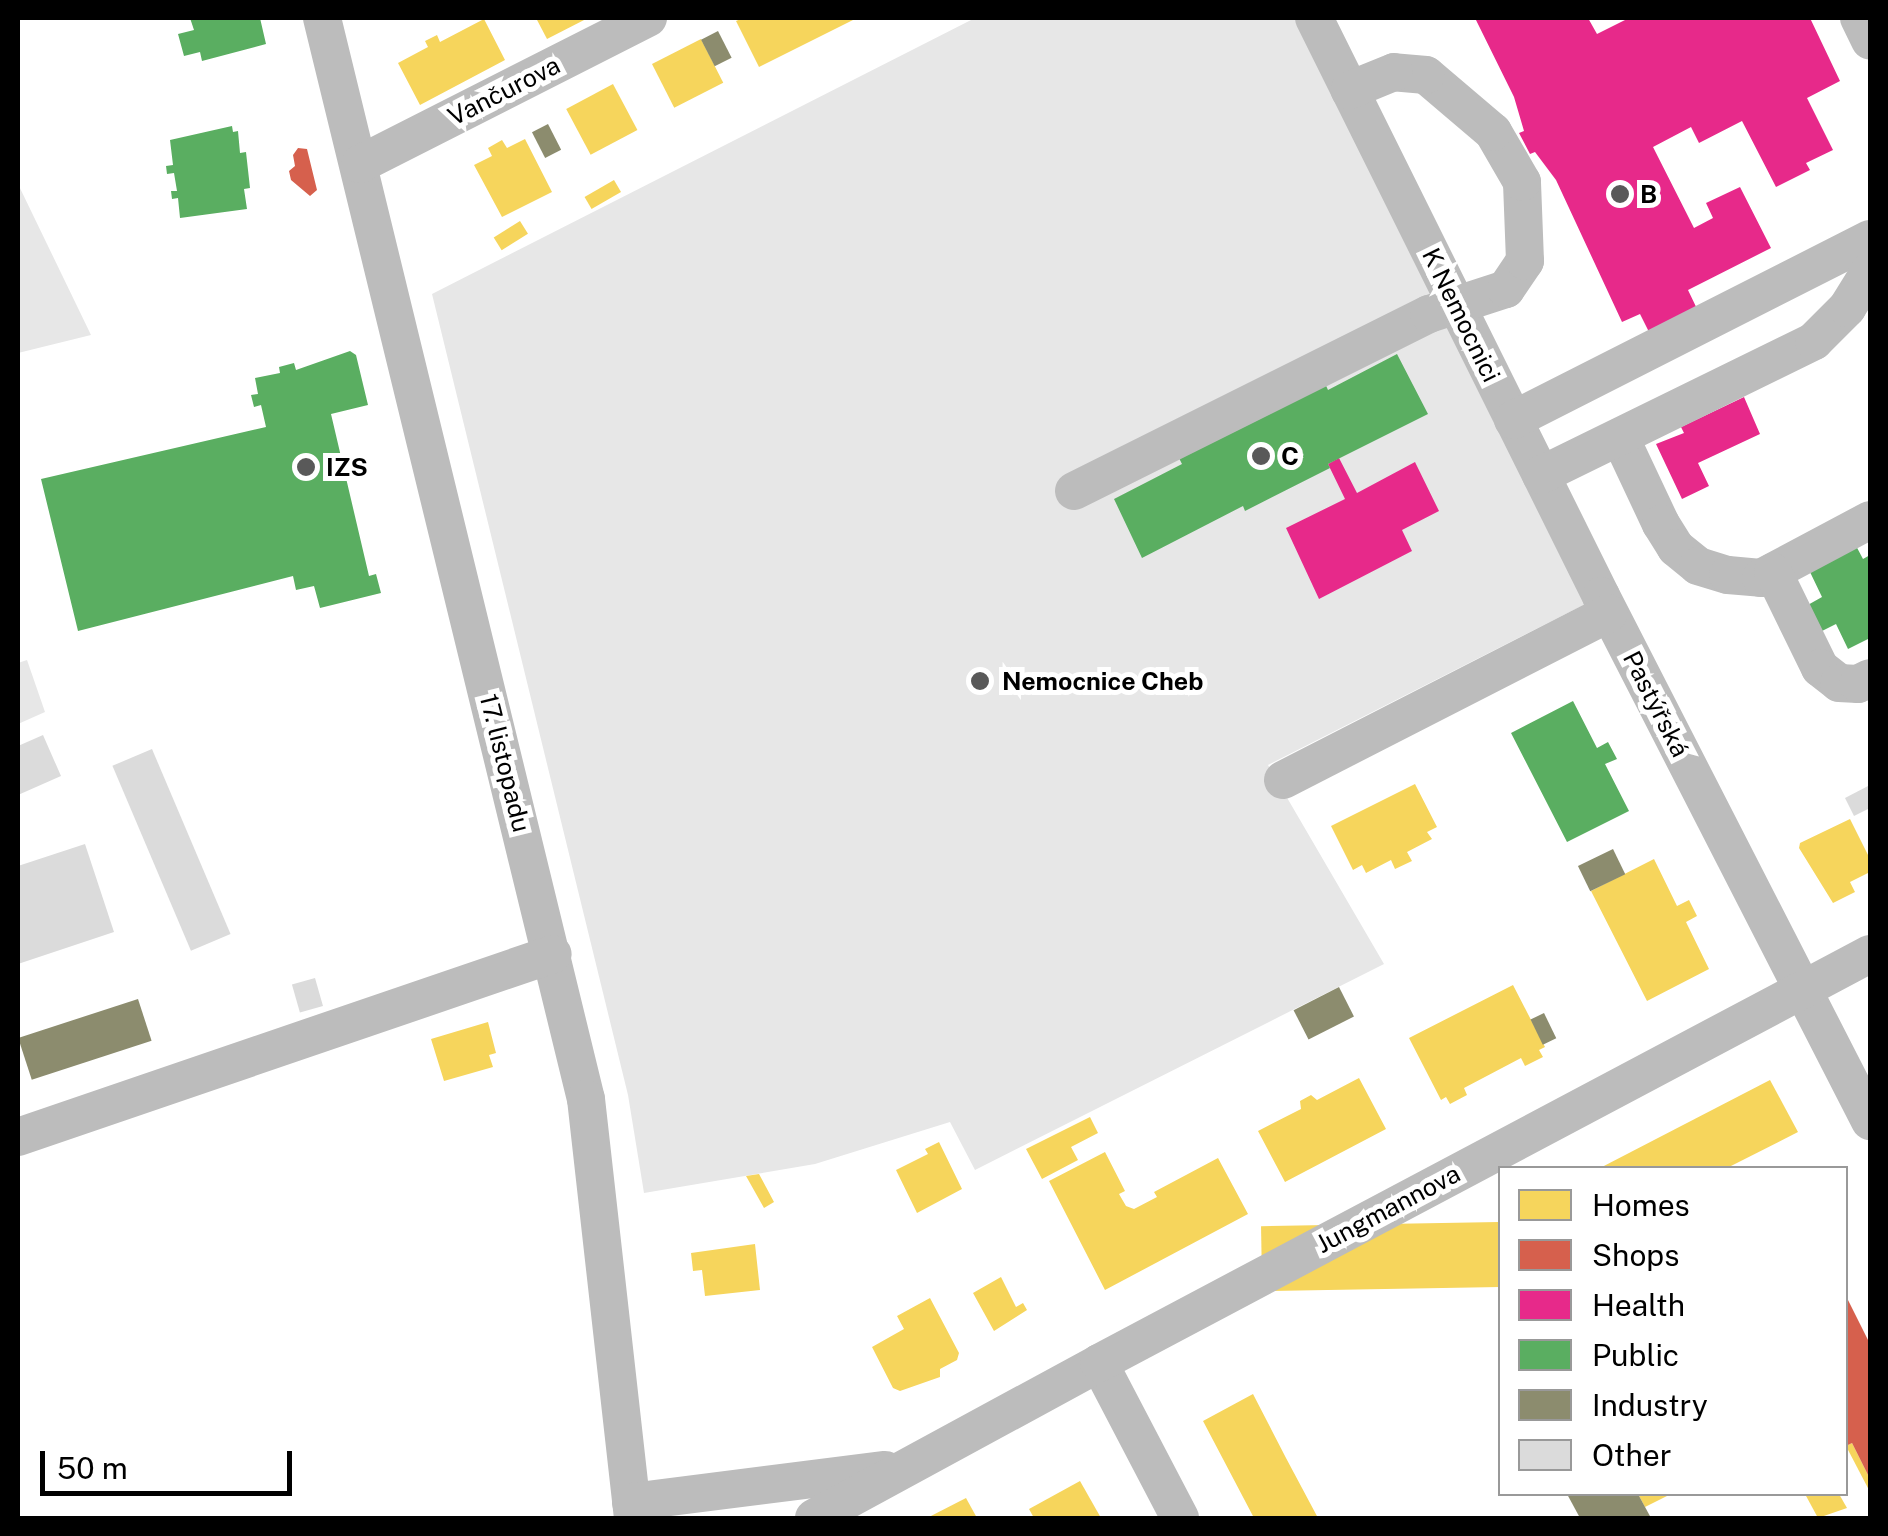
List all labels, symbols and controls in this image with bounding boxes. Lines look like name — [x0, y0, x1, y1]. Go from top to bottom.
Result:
street label: Vančurova — [443, 50, 565, 132]
place label: B — [1640, 179, 1657, 209]
marker: B — [1609, 183, 1631, 205]
street label: K Nemocnici — [1416, 243, 1506, 387]
place label: C — [1281, 441, 1299, 471]
marker: C — [1250, 445, 1272, 467]
place label: IZS — [326, 452, 368, 482]
marker: IZS — [295, 456, 317, 478]
street label: Pastýřská — [1617, 646, 1695, 762]
place label: Nemocnice Cheb — [1002, 666, 1204, 696]
marker: Nemocnice Cheb — [967, 668, 993, 694]
street label: 17. listopadu — [473, 691, 537, 835]
street label: Jungmannova — [1311, 1159, 1465, 1259]
legend — [1498, 1166, 1848, 1496]
text: Homes — [1592, 1187, 1690, 1223]
text: Shops — [1592, 1237, 1679, 1273]
text: Health — [1592, 1287, 1685, 1323]
text: Public — [1592, 1337, 1679, 1373]
text: Industry — [1592, 1387, 1708, 1423]
scale bar — [45, 1431, 298, 1493]
text: Other — [1592, 1437, 1672, 1473]
text: 50 m — [57, 1450, 128, 1486]

